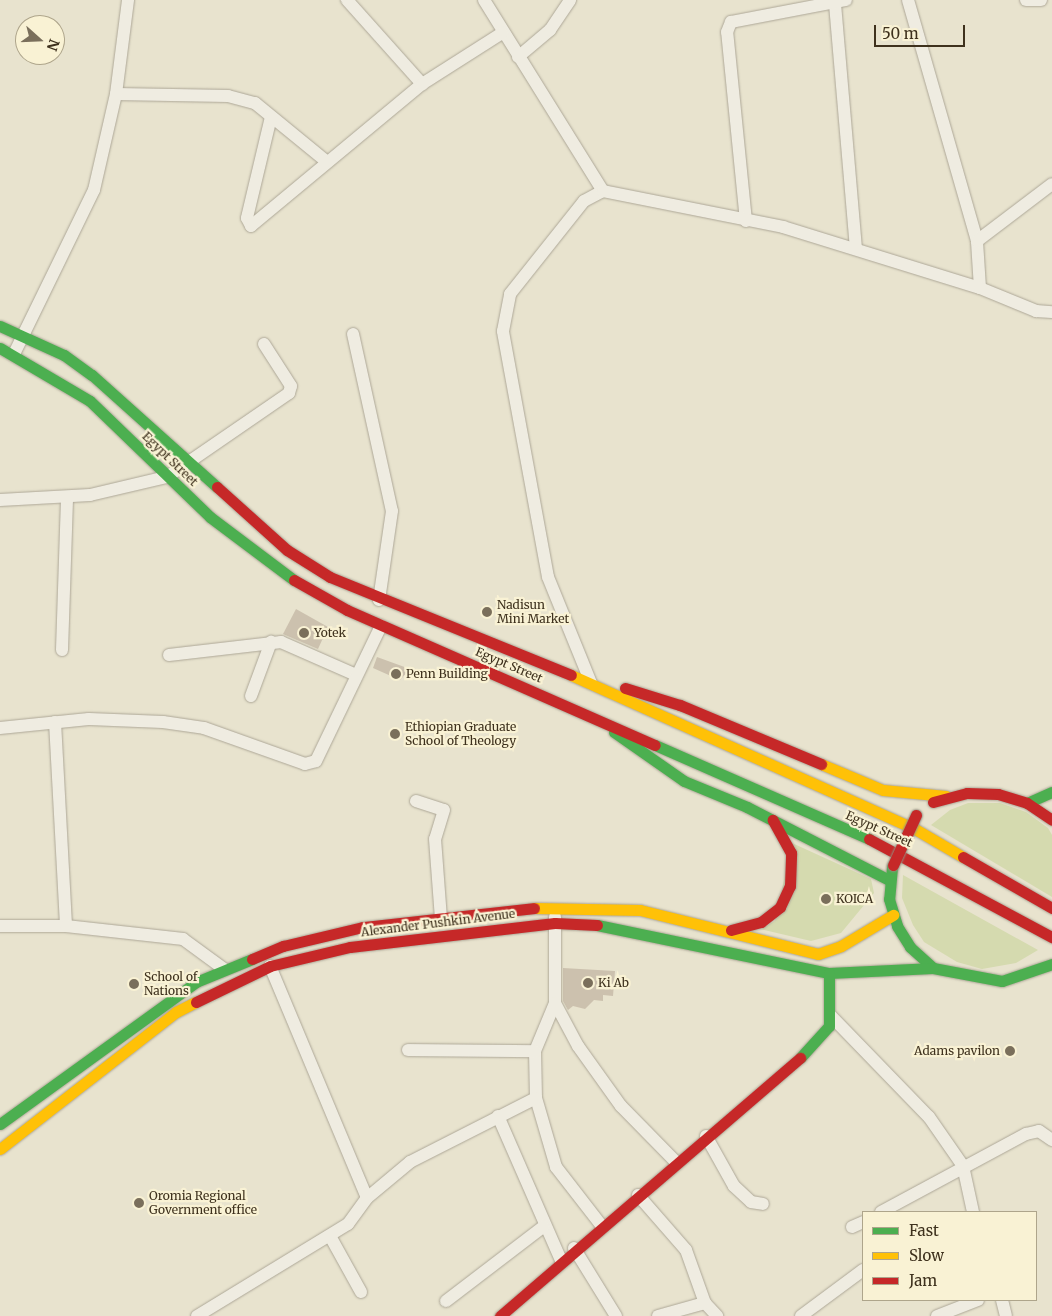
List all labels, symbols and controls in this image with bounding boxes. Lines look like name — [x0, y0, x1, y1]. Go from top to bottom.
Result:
north arrow — [15, 15, 65, 65]
scale bar — [877, 15, 968, 47]
text: 50 m — [882, 24, 919, 43]
text: N — [43, 37, 64, 53]
street label: Egypt Street — [139, 429, 201, 489]
place label: Nadisun Mini Market — [497, 598, 569, 626]
marker: Nadisun Mini Market — [481, 606, 493, 618]
place label: Yotek — [314, 626, 346, 640]
marker: Yotek — [298, 627, 310, 639]
street label: Egypt Street — [473, 644, 545, 686]
place label: Penn Building — [406, 667, 488, 681]
marker: Penn Building — [390, 668, 402, 680]
place label: Ethiopian Graduate School of Theology — [405, 720, 516, 748]
marker: Ethiopian Graduate School of Theology — [389, 728, 401, 740]
street label: Egypt Street — [843, 808, 915, 850]
place label: KOICA — [836, 892, 873, 906]
marker: KOICA — [820, 893, 832, 905]
street label: Alexander Pushkin Avenue — [360, 906, 516, 940]
place label: School of Nations — [144, 970, 197, 998]
place label: Ki Ab — [598, 976, 629, 990]
marker: Ki Ab — [582, 977, 594, 989]
marker: School of Nations — [128, 978, 140, 990]
place label: Adams pavilon — [914, 1044, 1000, 1058]
marker: Adams pavilon — [1004, 1045, 1016, 1057]
place label: Oromia Regional Government office — [149, 1189, 257, 1217]
marker: Oromia Regional Government office — [133, 1197, 145, 1209]
legend — [862, 1211, 1037, 1301]
text: Fast — [909, 1221, 939, 1240]
text: Slow — [909, 1246, 944, 1265]
text: Jam — [909, 1271, 937, 1290]

